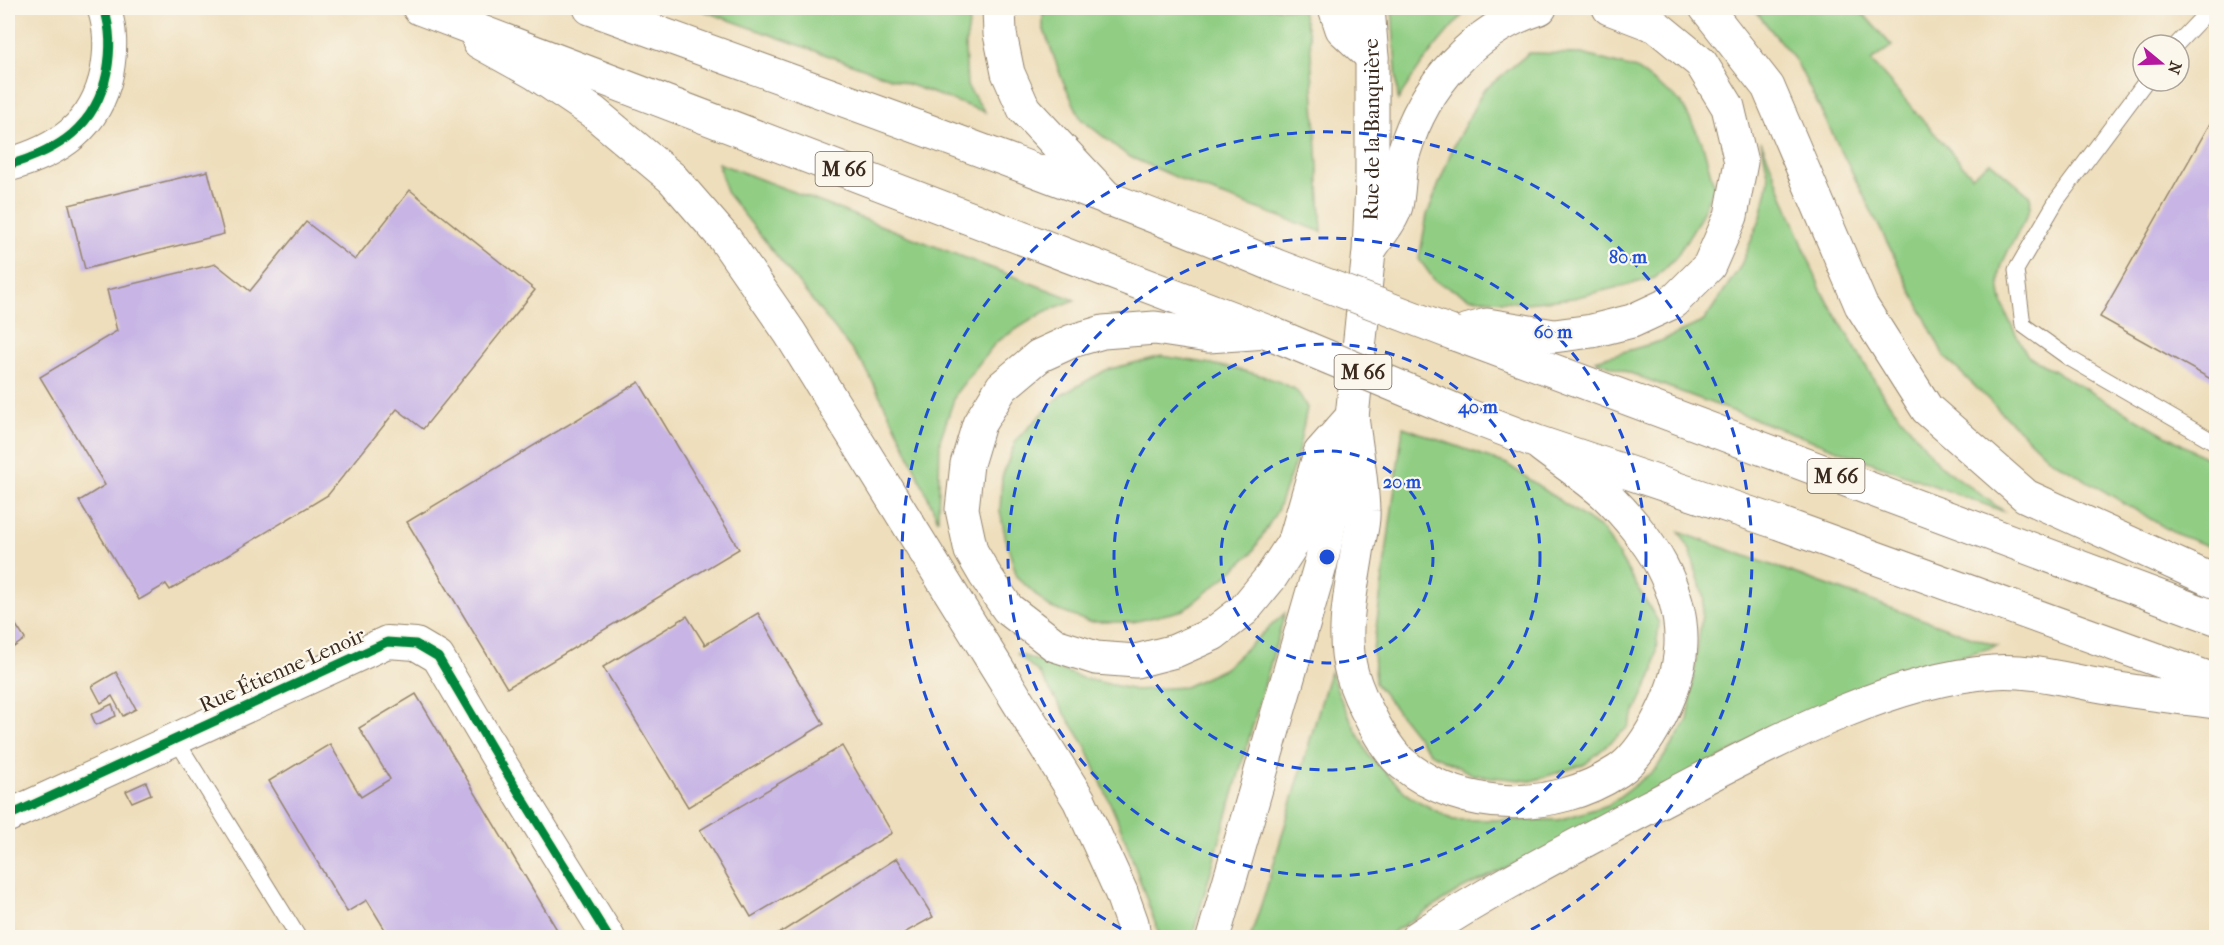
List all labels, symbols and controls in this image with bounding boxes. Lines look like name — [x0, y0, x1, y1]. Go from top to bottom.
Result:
north arrow — [2131, 33, 2191, 93]
street label: Rue de la Banquière — [1358, 38, 1384, 221]
text: N — [2163, 59, 2186, 77]
road number: M 66 — [816, 152, 872, 186]
text: 80 m — [1609, 247, 1648, 268]
text: 60 m — [1534, 322, 1573, 343]
road number: M 66 — [1334, 355, 1392, 389]
text: 40 m — [1457, 397, 1499, 418]
road number: M 66 — [1808, 459, 1864, 493]
text: 20 m — [1383, 472, 1422, 493]
centre of rings — [1317, 547, 1337, 567]
street label: Rue Étienne Lenoir — [196, 623, 368, 717]

